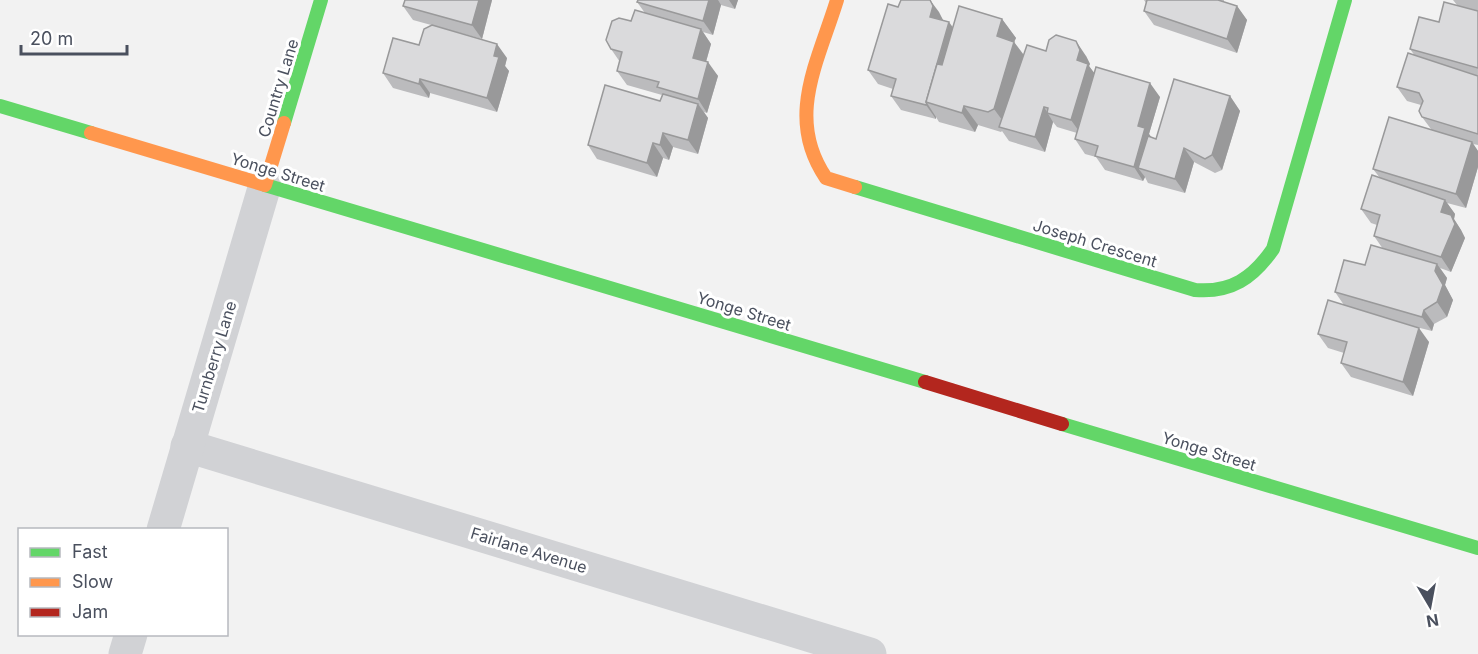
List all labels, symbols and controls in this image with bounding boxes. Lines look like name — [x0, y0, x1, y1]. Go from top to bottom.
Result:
scale bar — [21, 18, 128, 56]
text: 20 m — [30, 28, 73, 49]
street label: Country Lane — [254, 36, 302, 140]
street label: Yonge Street — [228, 148, 328, 196]
street label: Joseph Crescent — [1031, 215, 1159, 271]
street label: Yonge Street — [694, 287, 794, 335]
street label: Turnberry Lane — [187, 298, 241, 416]
street label: Yonge Street — [1159, 427, 1259, 475]
street label: Fairlane Avenue — [468, 523, 590, 577]
legend — [18, 528, 228, 636]
text: Fast — [72, 541, 108, 562]
text: Slow — [72, 571, 113, 592]
north arrow — [1400, 576, 1460, 636]
text: Jam — [72, 601, 108, 622]
text: N — [1425, 610, 1440, 632]

